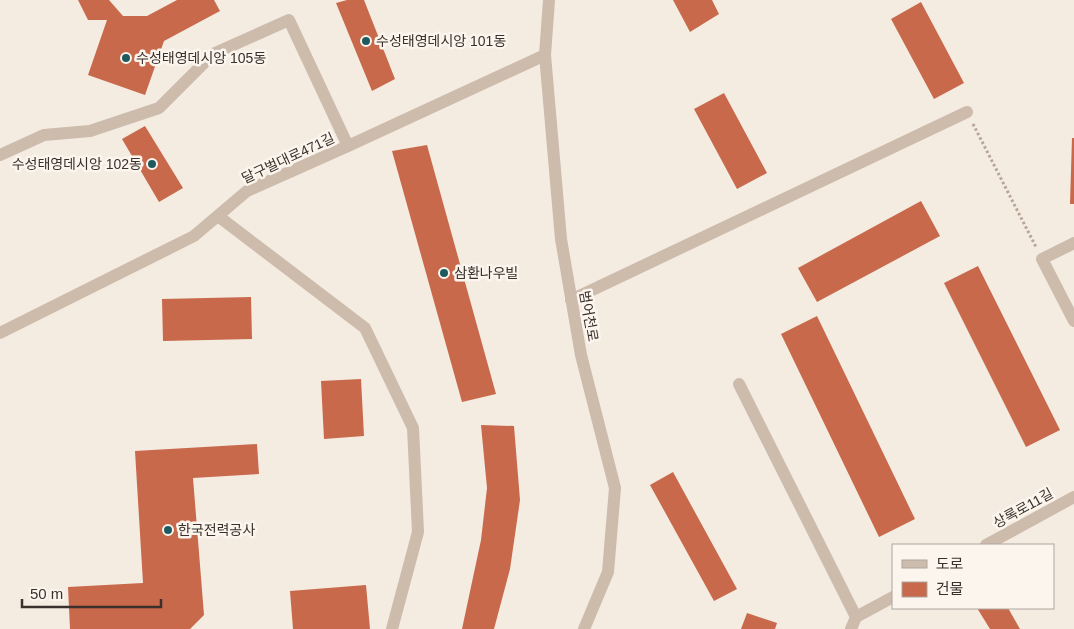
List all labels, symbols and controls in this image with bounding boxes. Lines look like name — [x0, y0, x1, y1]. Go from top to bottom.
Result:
place label: 수성태영데시앙 101동 — [376, 33, 506, 49]
marker: 수성태영데시앙 101동 — [360, 35, 372, 47]
place label: 수성태영데시앙 105동 — [136, 50, 266, 66]
marker: 수성태영데시앙 105동 — [120, 52, 132, 64]
street label: 달구벌대로471길 — [239, 129, 337, 187]
place label: 수성태영데시앙 102동 — [12, 156, 142, 172]
marker: 수성태영데시앙 102동 — [146, 158, 158, 170]
place label: 삼환나우빌 — [454, 265, 518, 281]
marker: 삼환나우빌 — [438, 267, 450, 279]
street label: 범어천로 — [577, 289, 601, 343]
street label: 상록로11길 — [990, 485, 1056, 531]
place label: 한국전력공사 — [178, 522, 255, 538]
marker: 한국전력공사 — [162, 524, 174, 536]
legend — [892, 544, 1054, 609]
text: 도로 — [936, 555, 964, 572]
scale bar — [22, 576, 161, 608]
text: 건물 — [936, 580, 964, 597]
text: 50 m — [30, 585, 63, 602]

